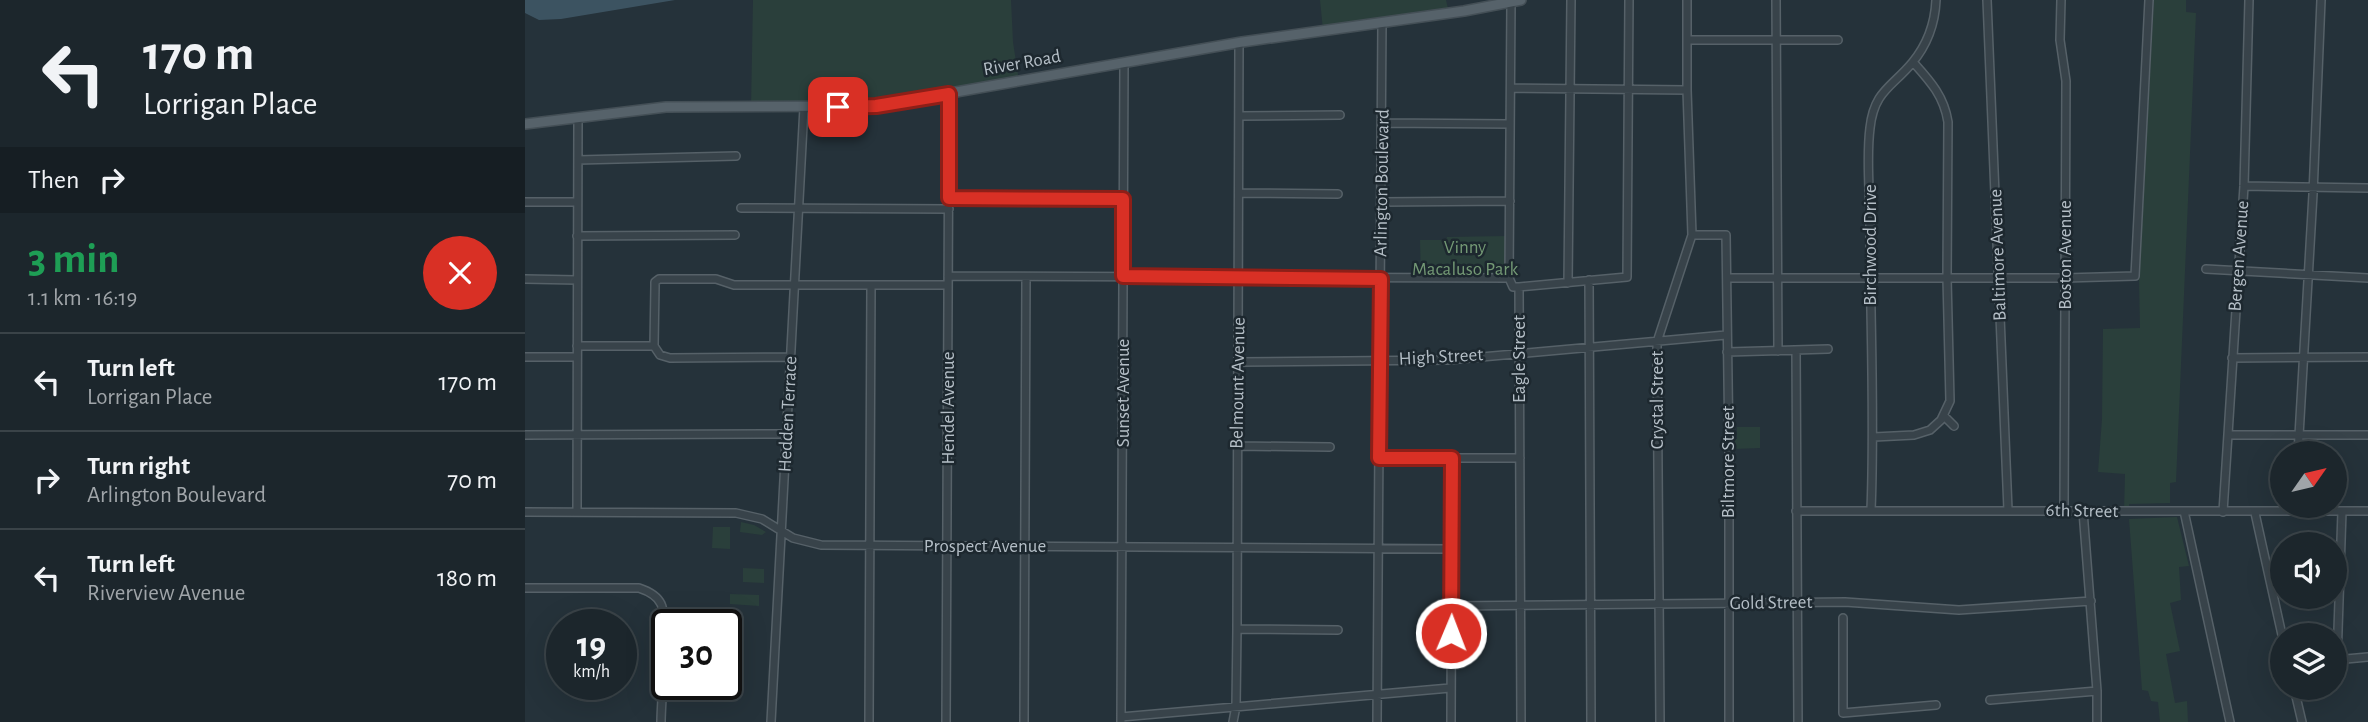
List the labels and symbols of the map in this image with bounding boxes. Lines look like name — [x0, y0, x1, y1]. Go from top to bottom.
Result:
street label: River Road — [982, 47, 1063, 79]
pin — [808, 77, 868, 137]
street label: Arlington Boulevard — [1371, 109, 1393, 257]
street label: Birchwood Drive — [1861, 184, 1880, 306]
street label: Baltimore Avenue — [1986, 189, 2010, 321]
street label: Boston Avenue — [2056, 200, 2075, 310]
street label: Bergen Avenue — [2226, 200, 2252, 312]
park label: Vinny Macaluso Park — [1412, 238, 1518, 279]
street label: Eagle Street — [1510, 315, 1529, 403]
street label: Belmount Avenue — [1227, 317, 1249, 449]
street label: Sunset Avenue — [1114, 339, 1133, 447]
street label: High Street — [1398, 345, 1484, 369]
street label: Crystal Street — [1648, 351, 1667, 449]
street label: Hendel Avenue — [939, 352, 958, 465]
street label: Hedden Terrace — [775, 355, 801, 473]
street label: Biltmore Street — [1719, 406, 1738, 518]
north arrow — [2270, 441, 2347, 518]
street label: 6th Street — [2045, 501, 2119, 521]
street label: Prospect Avenue — [924, 537, 1046, 556]
street label: Gold Street — [1729, 593, 1813, 613]
position arrow — [1414, 596, 1488, 670]
speed limit sign: 30 — [651, 609, 742, 700]

